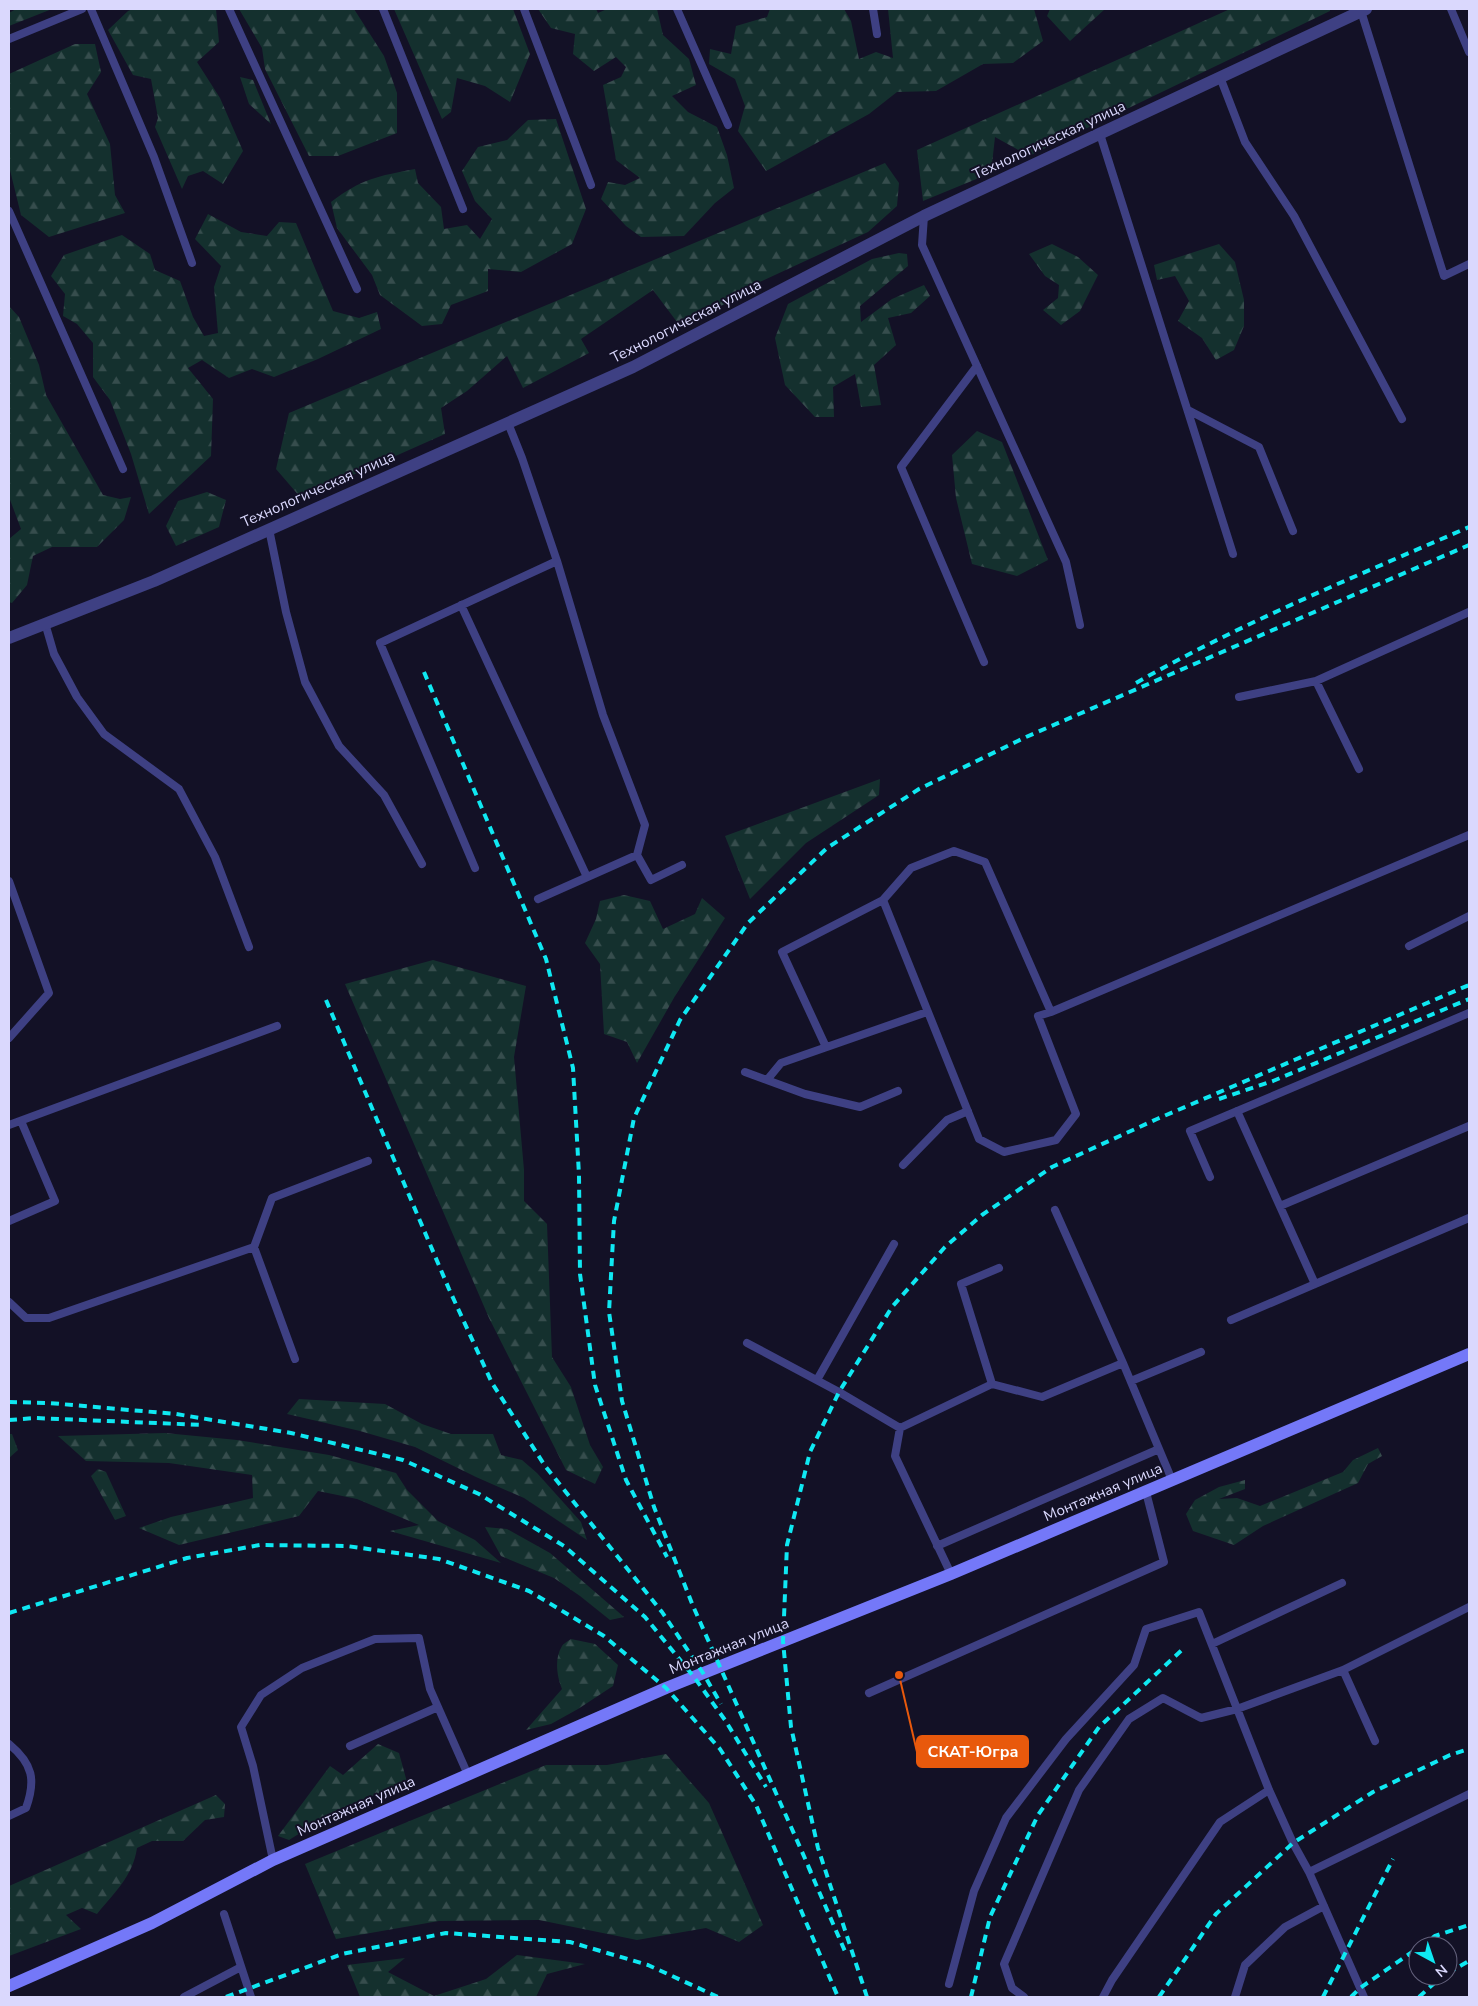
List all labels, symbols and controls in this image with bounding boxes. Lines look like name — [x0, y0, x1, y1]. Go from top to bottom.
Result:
street label: Технологическая улица — [969, 96, 1129, 184]
street label: Технологическая улица — [607, 274, 765, 368]
street label: Технологическая улица — [238, 446, 398, 532]
street label: Монтажная улица — [1040, 1458, 1166, 1526]
street label: Монтажная улица — [666, 1613, 792, 1679]
callout: СКАТ-Югра — [917, 1736, 1028, 1767]
text: СКАТ-Югра — [928, 1741, 1018, 1763]
street label: Монтажная улица — [294, 1771, 418, 1841]
north arrow — [1408, 1936, 1458, 1986]
text: N — [1431, 1960, 1451, 1981]

